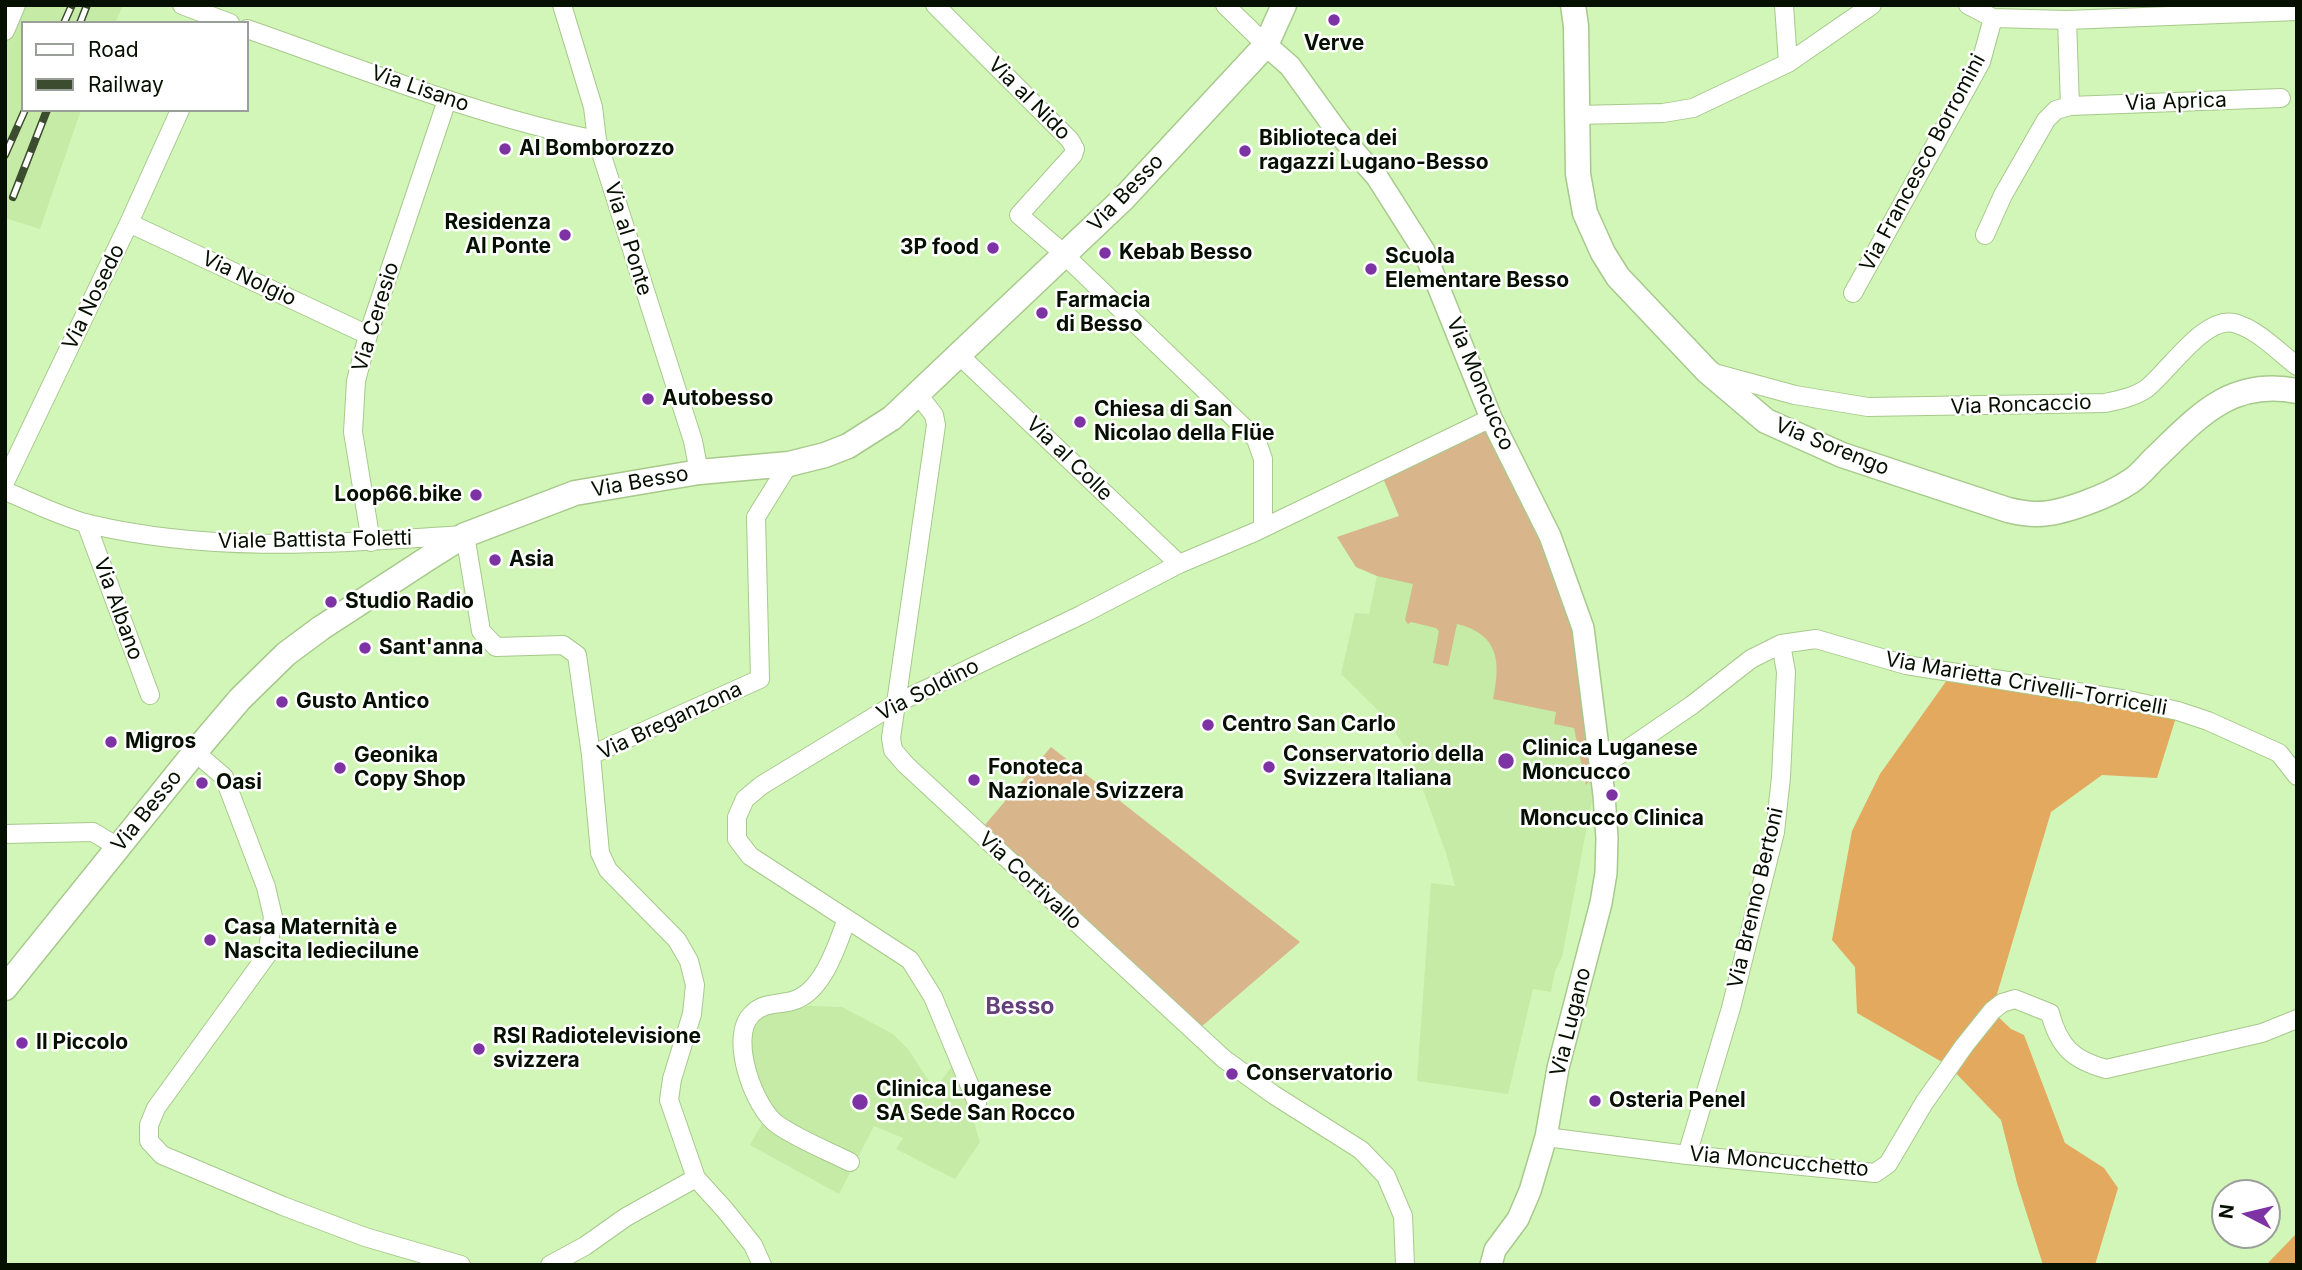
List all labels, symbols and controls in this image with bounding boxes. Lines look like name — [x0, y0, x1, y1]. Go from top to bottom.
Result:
marker: Verve — [1326, 12, 1342, 28]
legend — [21, 21, 248, 112]
place label: Verve — [1304, 31, 1364, 57]
text: Road — [88, 37, 139, 62]
street label: Via Francesco Borromini — [1855, 50, 1991, 276]
street label: Via al Nido — [982, 52, 1076, 146]
street label: Via Lisano — [368, 60, 472, 118]
text: Railway — [88, 72, 164, 97]
street label: Via Aprica — [2125, 88, 2227, 116]
place label: Biblioteca dei ragazzi Lugano-Besso — [1259, 126, 1489, 176]
place label: Al Bomborozzo — [519, 136, 674, 162]
marker: Al Bomborozzo — [497, 141, 513, 157]
marker: Biblioteca dei ragazzi Lugano-Besso — [1237, 143, 1253, 159]
street label: Via Besso — [1083, 149, 1169, 237]
street label: Via al Ponte — [599, 179, 657, 299]
place label: Residenza Al Ponte — [444, 210, 551, 260]
marker: Residenza Al Ponte — [557, 227, 573, 243]
place label: 3P food — [900, 235, 979, 261]
street label: Via Nosedo — [58, 240, 130, 354]
marker: 3P food — [985, 240, 1001, 256]
place label: Kebab Besso — [1119, 240, 1252, 266]
place label: Scuola Elementare Besso — [1385, 244, 1569, 294]
marker: Kebab Besso — [1097, 245, 1113, 261]
street label: Via Nolgio — [198, 246, 300, 312]
street label: Via Ceresio — [347, 259, 405, 375]
marker: Scuola Elementare Besso — [1363, 261, 1379, 277]
place label: Farmacia di Besso — [1056, 288, 1150, 338]
marker: Farmacia di Besso — [1034, 305, 1050, 321]
street label: Via Moncucco — [1441, 314, 1519, 454]
place label: Autobesso — [662, 386, 773, 412]
street label: Via Roncaccio — [1950, 390, 2092, 420]
marker: Autobesso — [640, 391, 656, 407]
place label: Chiesa di San Nicolao della Flüe — [1094, 397, 1275, 447]
street label: Via al Colle — [1021, 412, 1117, 506]
street label: Via Sorengo — [1771, 413, 1893, 481]
marker: Chiesa di San Nicolao della Flüe — [1072, 414, 1088, 430]
street label: Via Besso — [590, 461, 690, 503]
place label: Loop66.bike — [334, 482, 462, 508]
marker: Loop66.bike — [468, 487, 484, 503]
street label: Viale Battista Foletti — [218, 526, 412, 554]
place label: Asia — [509, 547, 554, 573]
marker: Asia — [487, 552, 503, 568]
street label: Via Albano — [88, 555, 148, 663]
place label: Studio Radio — [345, 589, 474, 615]
marker: Studio Radio — [323, 594, 339, 610]
place label: Sant'anna — [379, 635, 483, 661]
marker: Sant'anna — [357, 640, 373, 656]
street label: Via Marietta Crivelli-Torricelli — [1883, 647, 2169, 721]
street label: Via Soldino — [873, 653, 983, 727]
street label: Via Breganzona — [594, 677, 746, 765]
place label: Gusto Antico — [296, 689, 429, 715]
marker: Gusto Antico — [274, 694, 290, 710]
place label: Centro San Carlo — [1222, 712, 1396, 738]
marker: Centro San Carlo — [1200, 717, 1216, 733]
place label: Migros — [125, 729, 196, 755]
marker: Migros — [103, 734, 119, 750]
place label: Clinica Luganese Moncucco — [1522, 736, 1698, 786]
place label: Conservatorio della Svizzera Italiana — [1283, 742, 1484, 792]
place label: Geonika Copy Shop — [354, 743, 466, 793]
marker: Clinica Luganese Moncucco — [1496, 751, 1516, 771]
place label: Fonoteca Nazionale Svizzera — [988, 755, 1184, 805]
marker: Conservatorio della Svizzera Italiana — [1261, 759, 1277, 775]
marker: Geonika Copy Shop — [332, 760, 348, 776]
street label: Via Besso — [106, 765, 188, 857]
place label: Oasi — [216, 770, 262, 796]
marker: Fonoteca Nazionale Svizzera — [966, 772, 982, 788]
marker: Oasi — [194, 775, 210, 791]
marker: Moncucco Clinica — [1604, 787, 1620, 803]
street label: Via Brenno Bertoni — [1723, 805, 1789, 991]
place label: Moncucco Clinica — [1520, 806, 1704, 832]
street label: Via Cortivallo — [973, 827, 1087, 935]
place label: Casa Maternità e Nascita lediecilune — [224, 915, 419, 965]
marker: Casa Maternità e Nascita lediecilune — [202, 932, 218, 948]
street label: Via Lugano — [1545, 965, 1597, 1079]
district label: Besso — [986, 993, 1054, 1021]
place label: RSI Radiotelevisione svizzera — [493, 1024, 701, 1074]
place label: Il Piccolo — [36, 1030, 128, 1056]
marker: Il Piccolo — [14, 1035, 30, 1051]
marker: RSI Radiotelevisione svizzera — [471, 1041, 487, 1057]
place label: Conservatorio — [1246, 1061, 1393, 1087]
marker: Conservatorio — [1224, 1066, 1240, 1082]
place label: Clinica Luganese SA Sede San Rocco — [876, 1077, 1075, 1127]
place label: Osteria Penel — [1609, 1088, 1746, 1114]
marker: Clinica Luganese SA Sede San Rocco — [850, 1092, 870, 1112]
marker: Osteria Penel — [1587, 1093, 1603, 1109]
street label: Via Moncucchetto — [1688, 1142, 1870, 1182]
north arrow — [2211, 1179, 2281, 1249]
text: N — [2214, 1203, 2239, 1220]

